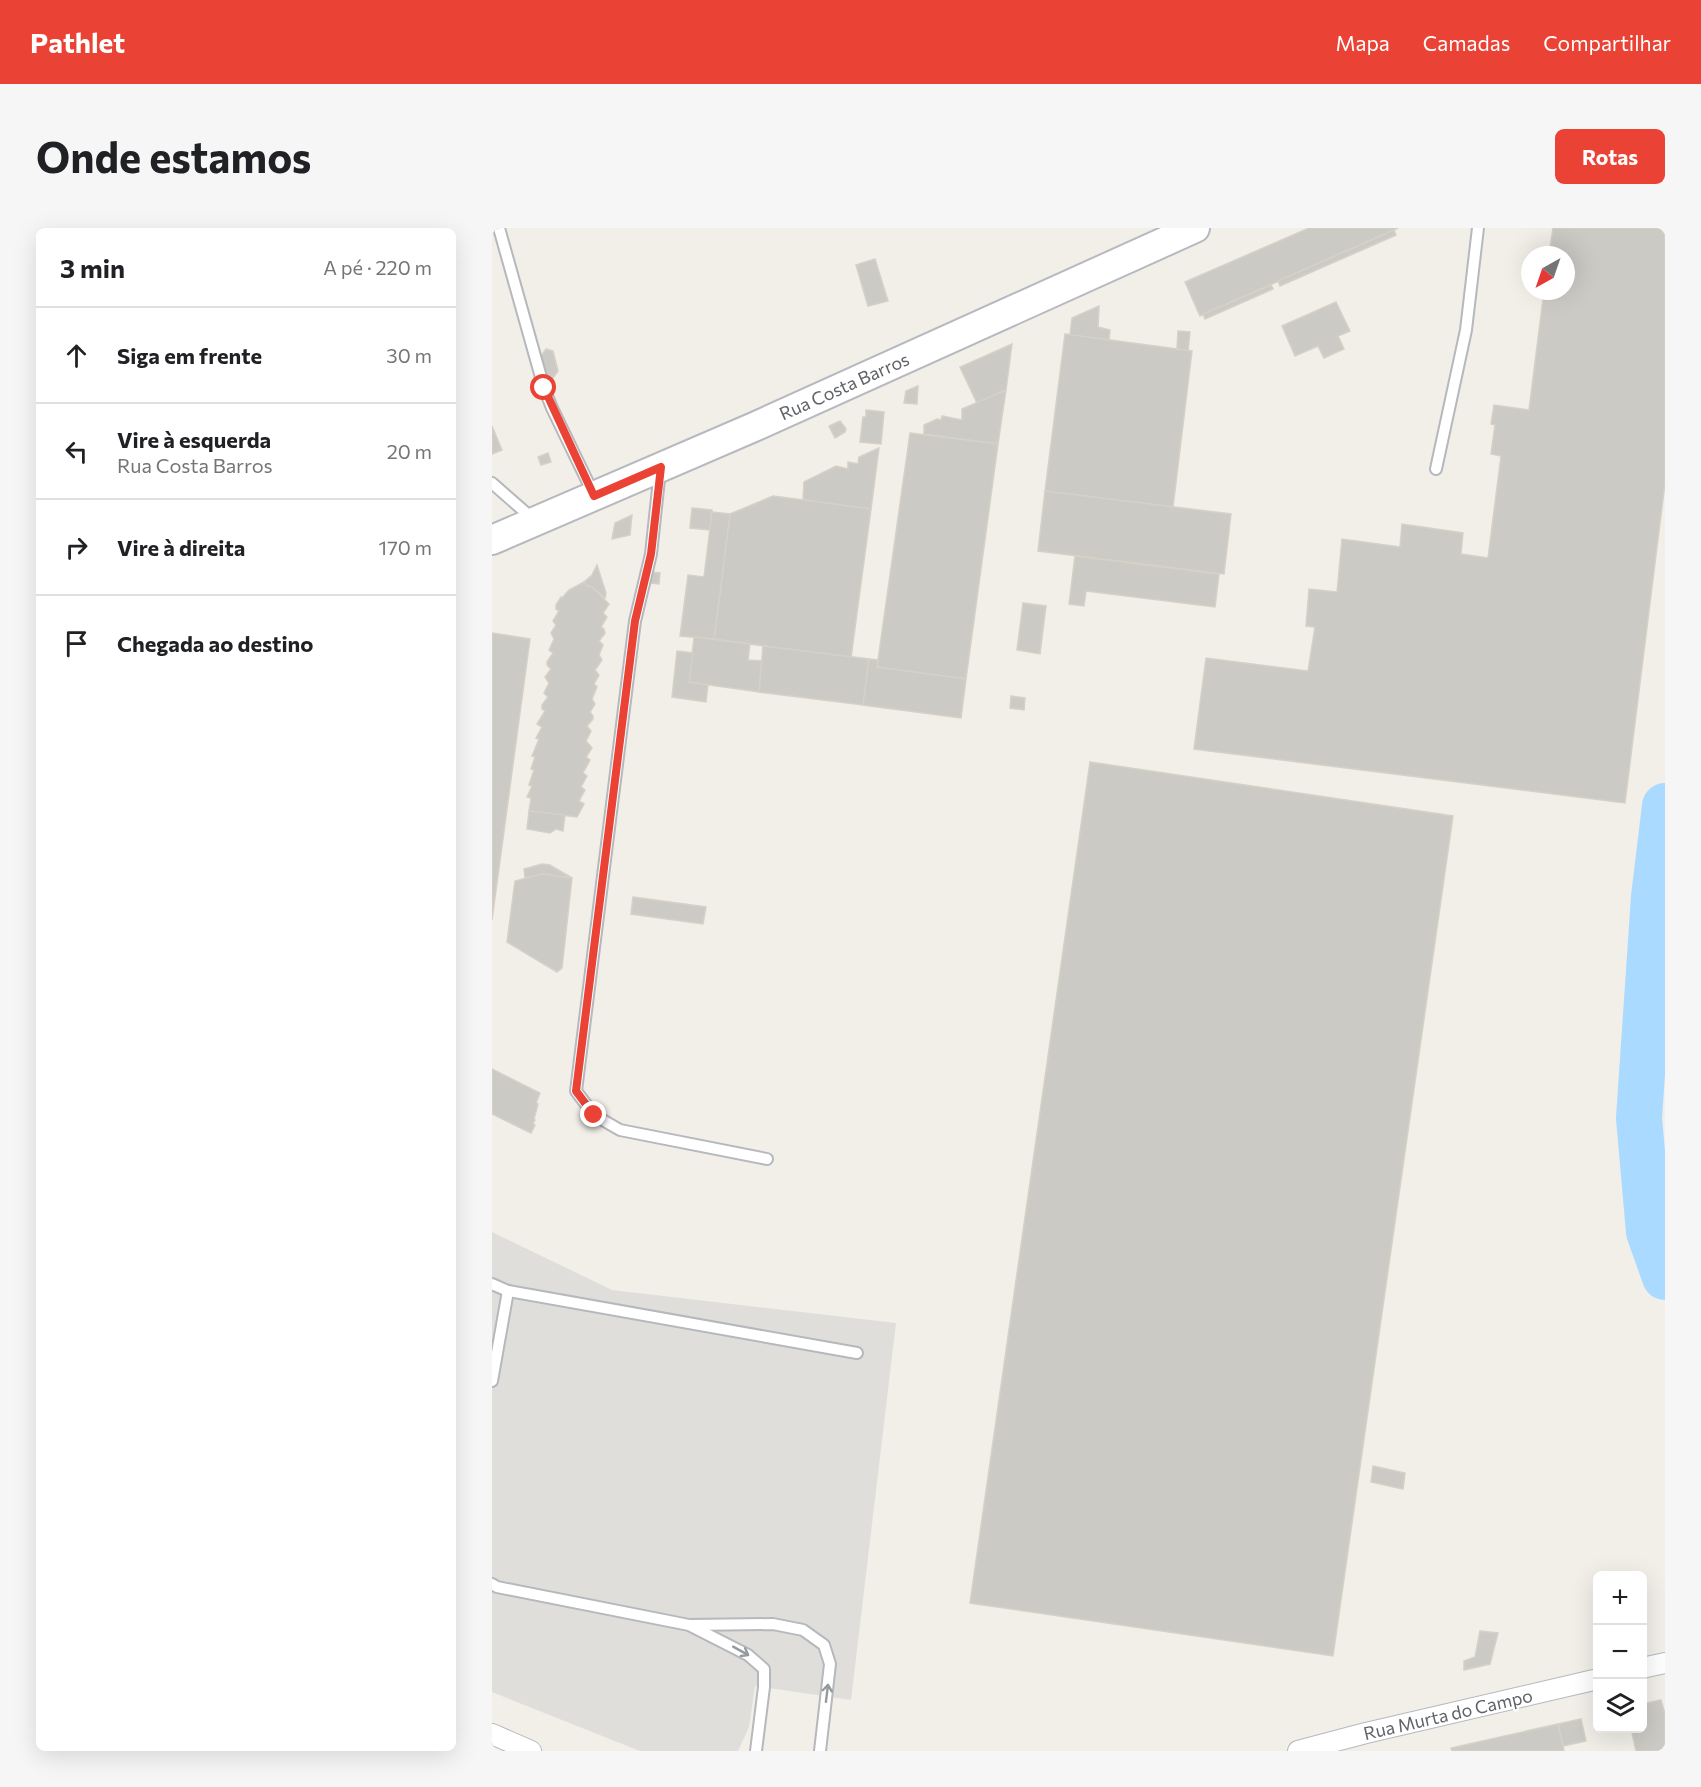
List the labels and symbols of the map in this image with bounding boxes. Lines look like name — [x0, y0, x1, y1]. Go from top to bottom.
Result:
north arrow — [1521, 246, 1575, 300]
street label: Rua Costa Barros — [776, 347, 912, 425]
route start — [530, 374, 556, 400]
route end — [580, 1101, 606, 1127]
one-way arrow — [731, 1646, 749, 1657]
one-way arrow — [822, 1684, 833, 1703]
street label: Rua Murta do Campo — [1361, 1684, 1535, 1744]

